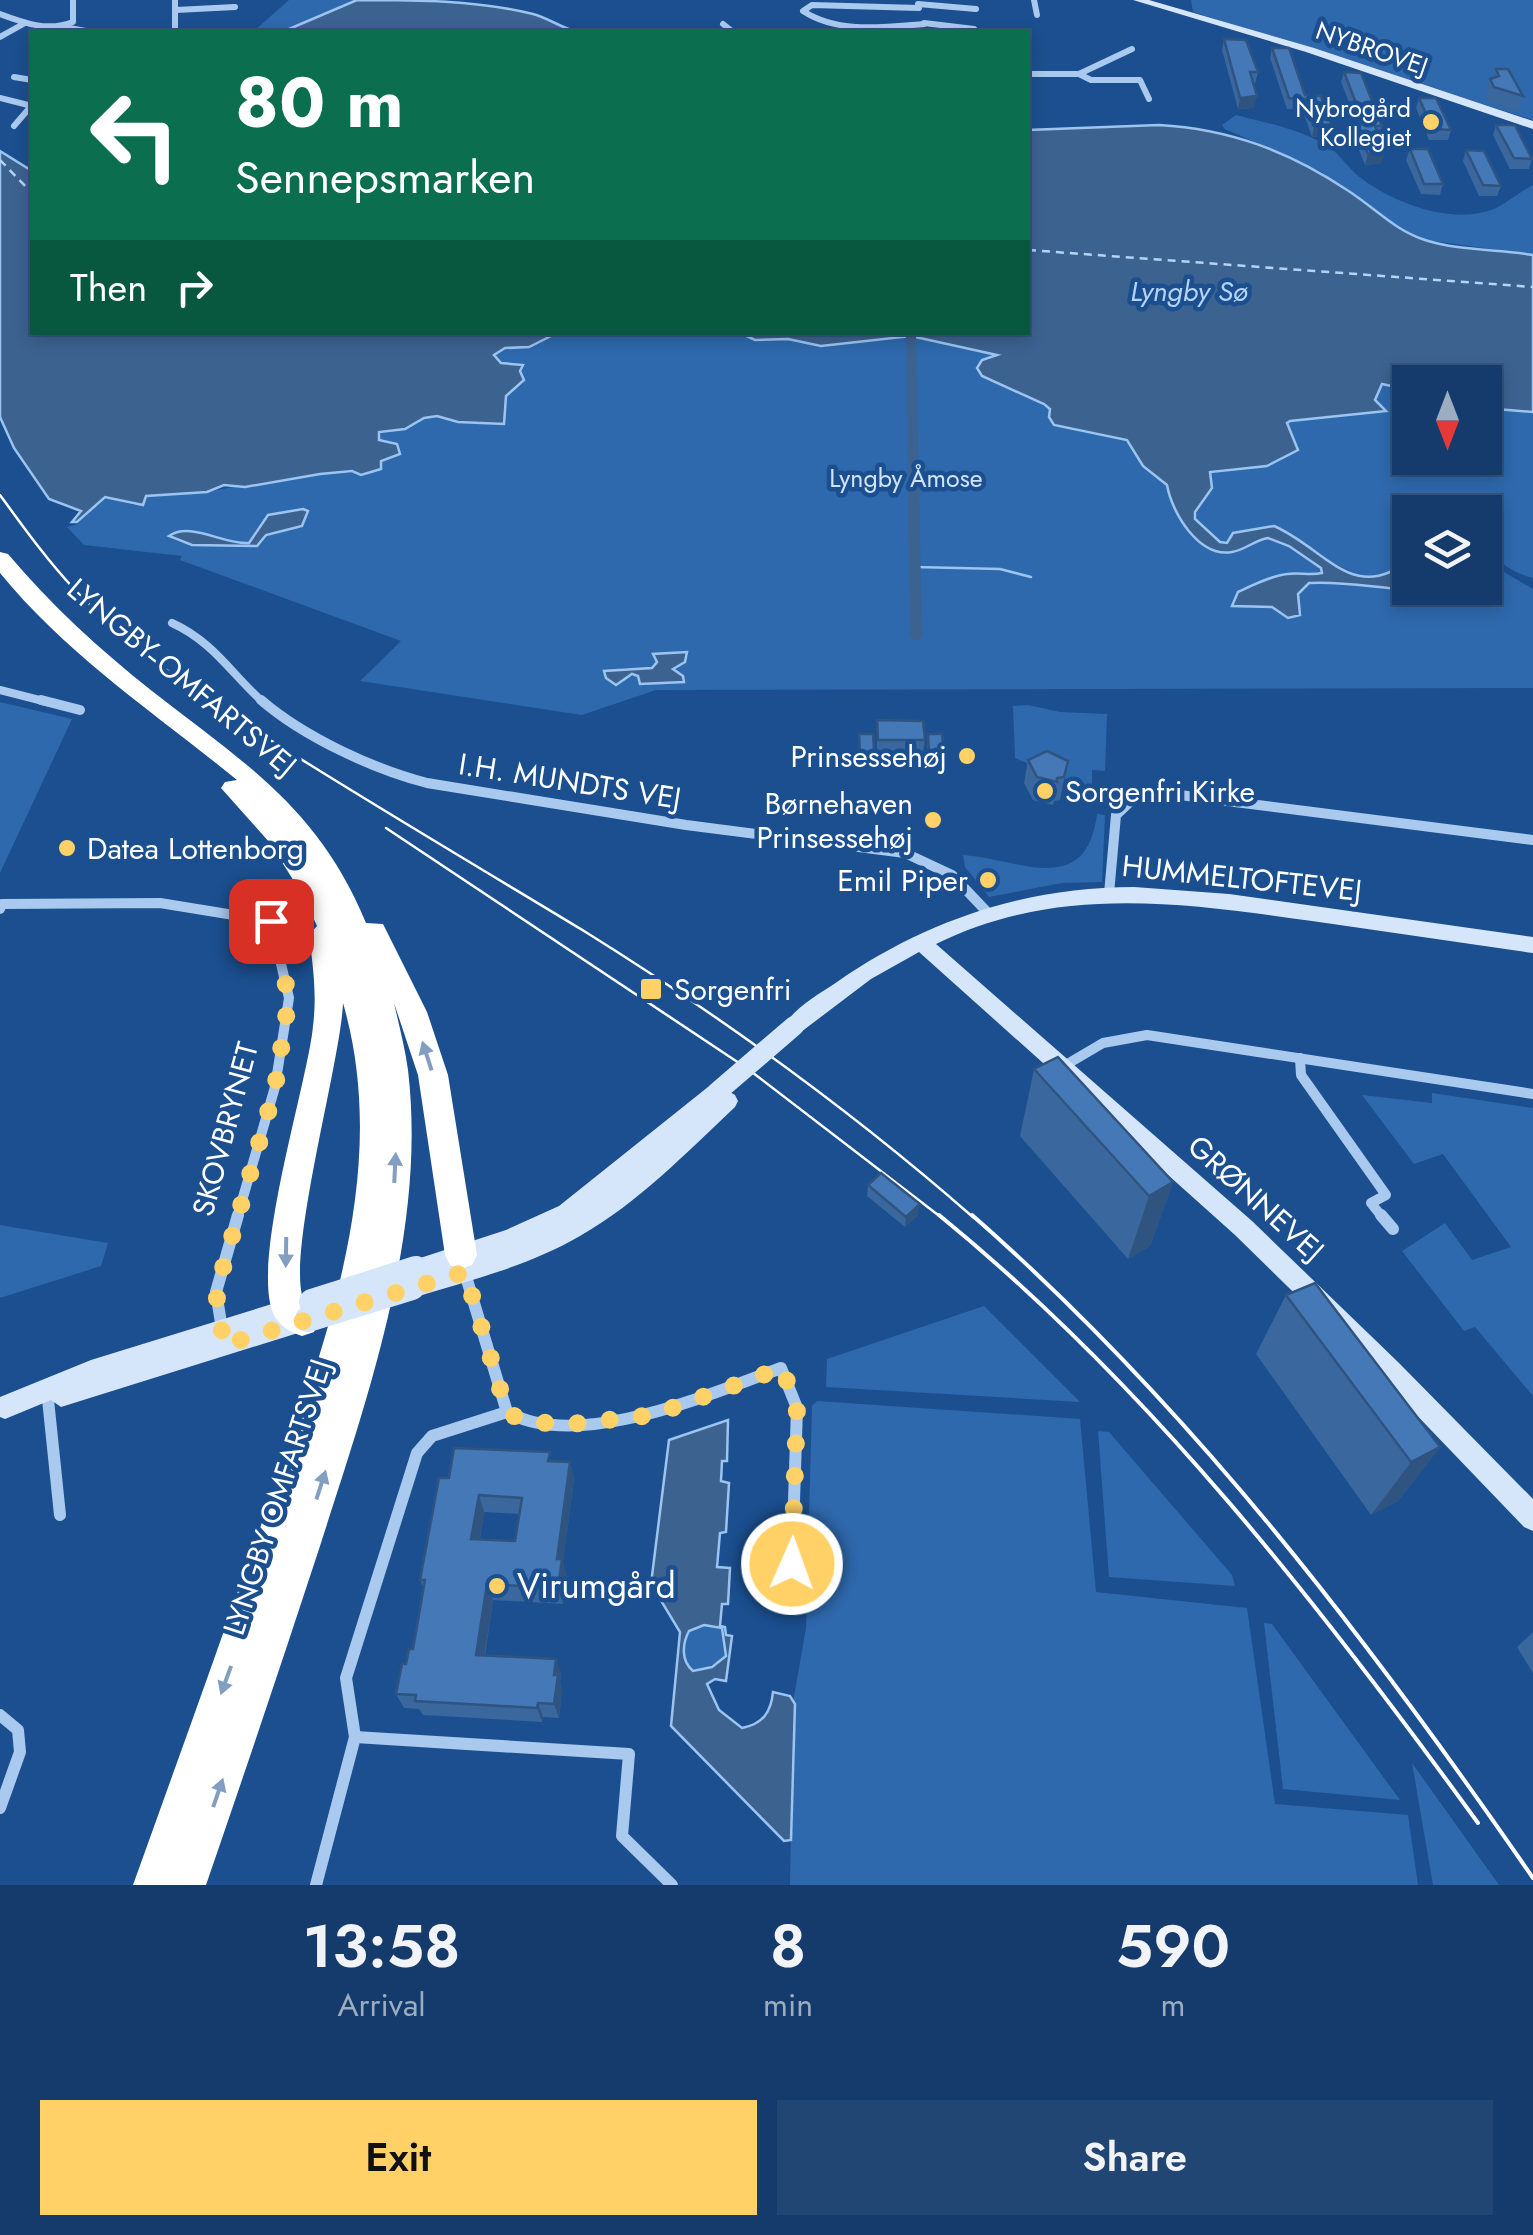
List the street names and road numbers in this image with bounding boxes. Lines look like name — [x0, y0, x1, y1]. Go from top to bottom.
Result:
street label: NYBROVEJ — [1311, 12, 1433, 84]
street label: LYNGBY OMFARTSVEJ — [58, 568, 306, 786]
street label: I.H. MUNDTS VEJ — [456, 742, 684, 820]
street label: HUMMELTOFTEVEJ — [1120, 844, 1364, 912]
street label: SKOVBRYNET — [181, 1037, 269, 1221]
street label: GRØNNEVEJ — [1178, 1125, 1334, 1271]
street label: LYNGBY OMFARTSVEJ — [212, 1354, 342, 1640]

